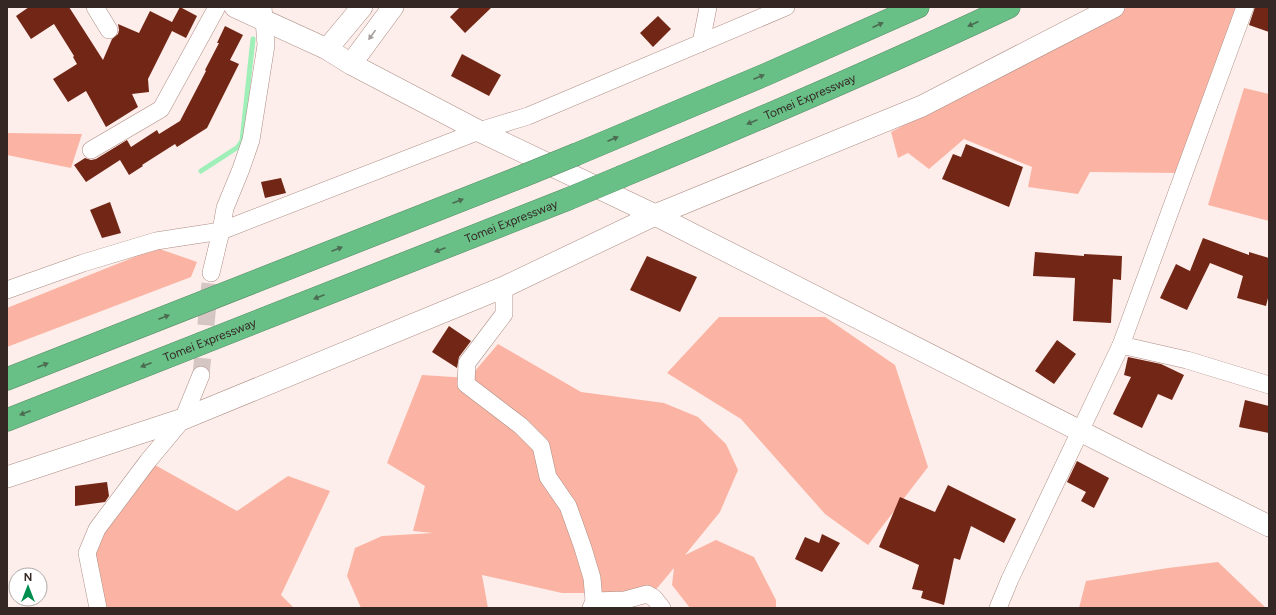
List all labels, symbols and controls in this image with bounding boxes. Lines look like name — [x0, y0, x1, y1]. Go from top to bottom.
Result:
one-way arrow — [968, 21, 979, 27]
one-way arrow — [872, 22, 883, 28]
one-way arrow — [368, 30, 376, 41]
street label: Tomei Expressway — [762, 70, 859, 123]
one-way arrow — [753, 74, 765, 80]
one-way arrow — [747, 119, 758, 125]
one-way arrow — [608, 135, 620, 141]
street label: Tomei Expressway — [463, 196, 560, 246]
one-way arrow — [453, 198, 465, 204]
one-way arrow — [332, 245, 344, 251]
one-way arrow — [434, 247, 446, 253]
one-way arrow — [313, 295, 325, 301]
one-way arrow — [159, 313, 171, 319]
street label: Tomei Expressway — [161, 315, 259, 365]
one-way arrow — [38, 361, 50, 367]
one-way arrow — [140, 363, 152, 369]
one-way arrow — [19, 410, 31, 416]
north arrow — [8, 567, 48, 607]
text: N — [24, 571, 32, 584]

